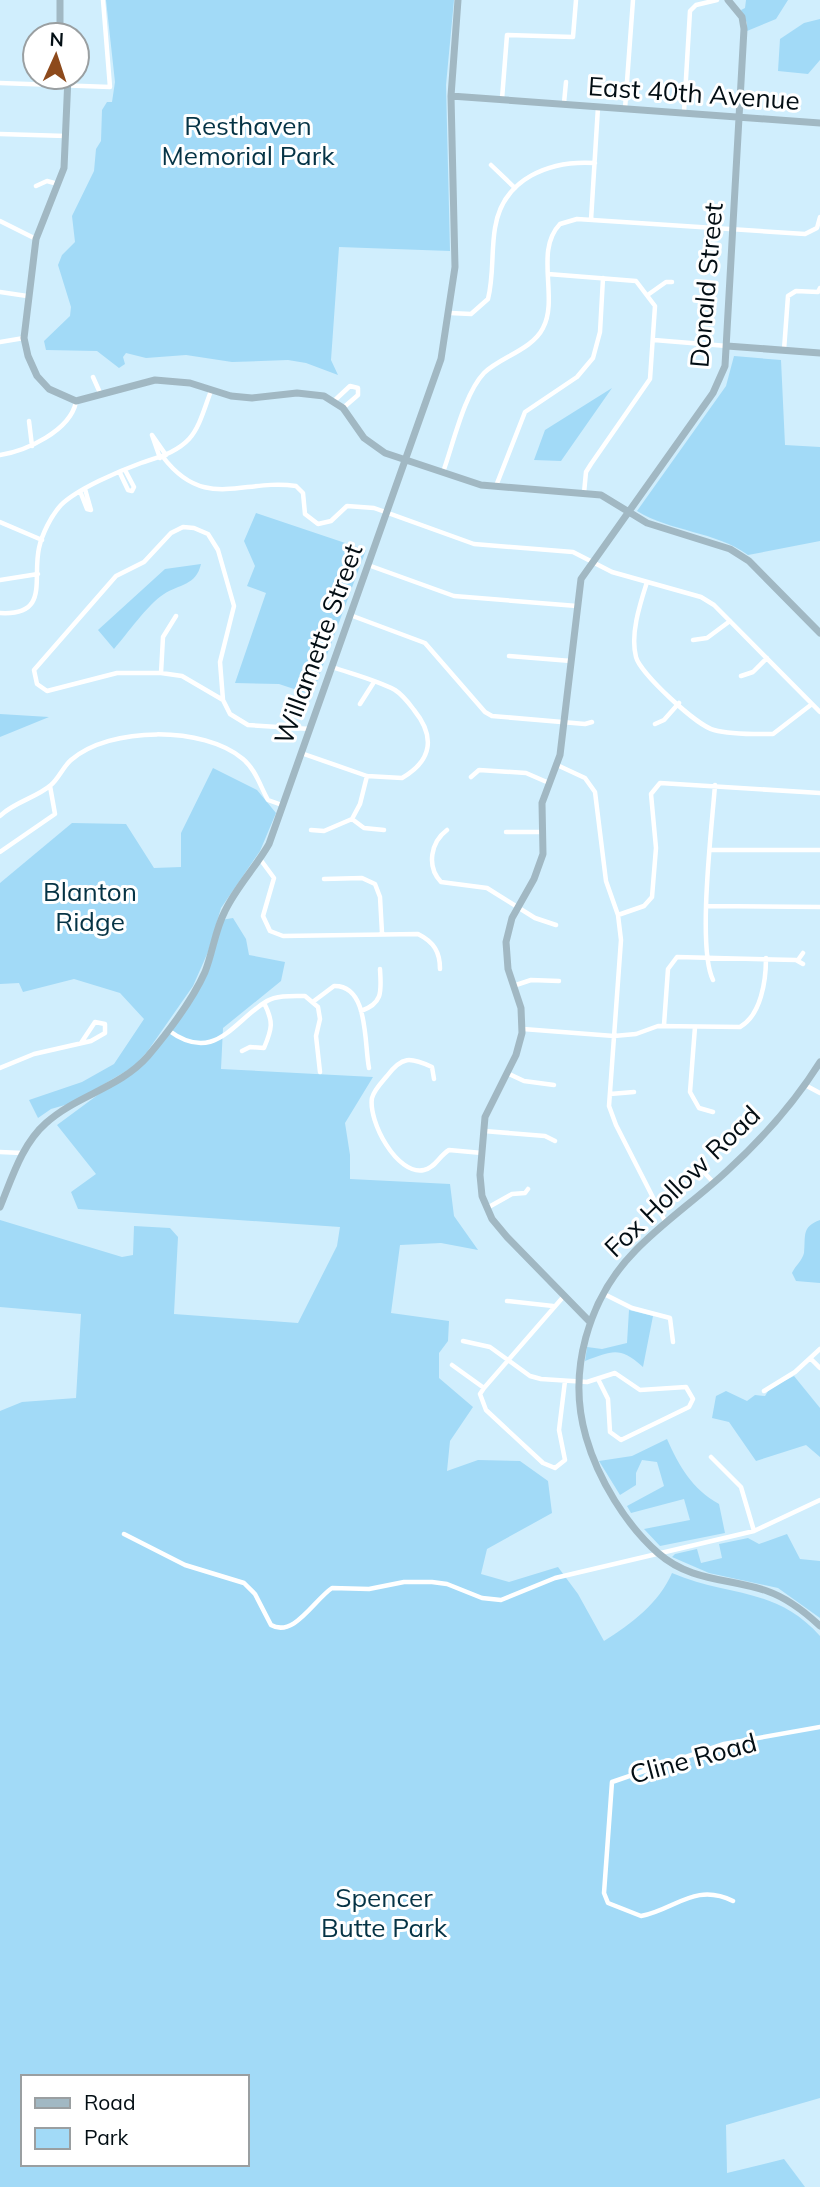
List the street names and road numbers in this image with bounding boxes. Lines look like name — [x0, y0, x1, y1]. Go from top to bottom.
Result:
street label: East 40th Avenue — [587, 69, 801, 117]
street label: Donald Street — [682, 201, 730, 369]
street label: Willamette Street — [266, 539, 370, 749]
street label: Fox Hollow Road — [597, 1098, 767, 1264]
street label: Cline Road — [626, 1725, 760, 1791]

